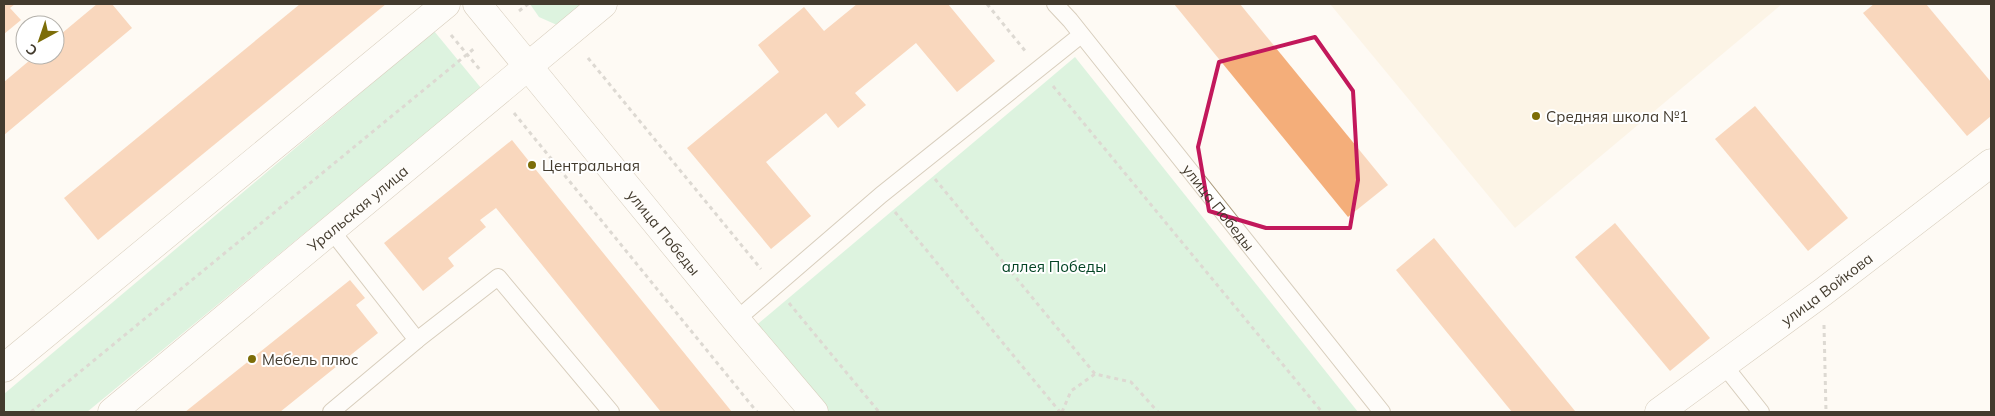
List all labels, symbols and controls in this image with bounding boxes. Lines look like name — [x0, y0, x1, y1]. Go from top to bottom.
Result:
north arrow — [15, 15, 65, 65]
text: С — [22, 40, 41, 60]
place label: Средняя школа №1 — [1546, 107, 1688, 126]
marker: Средняя школа №1 — [1530, 110, 1542, 122]
place label: Центральная — [542, 156, 640, 175]
marker: Центральная — [526, 159, 538, 171]
street label: улица Победы — [1179, 160, 1259, 254]
street label: Уральская улица — [302, 161, 412, 256]
street label: улица Победы — [623, 185, 705, 279]
street label: улица Войкова — [1777, 248, 1876, 329]
park label: аллея Победы — [1002, 257, 1106, 276]
place label: Мебель плюс — [262, 350, 358, 369]
marker: Мебель плюс — [246, 353, 258, 365]

